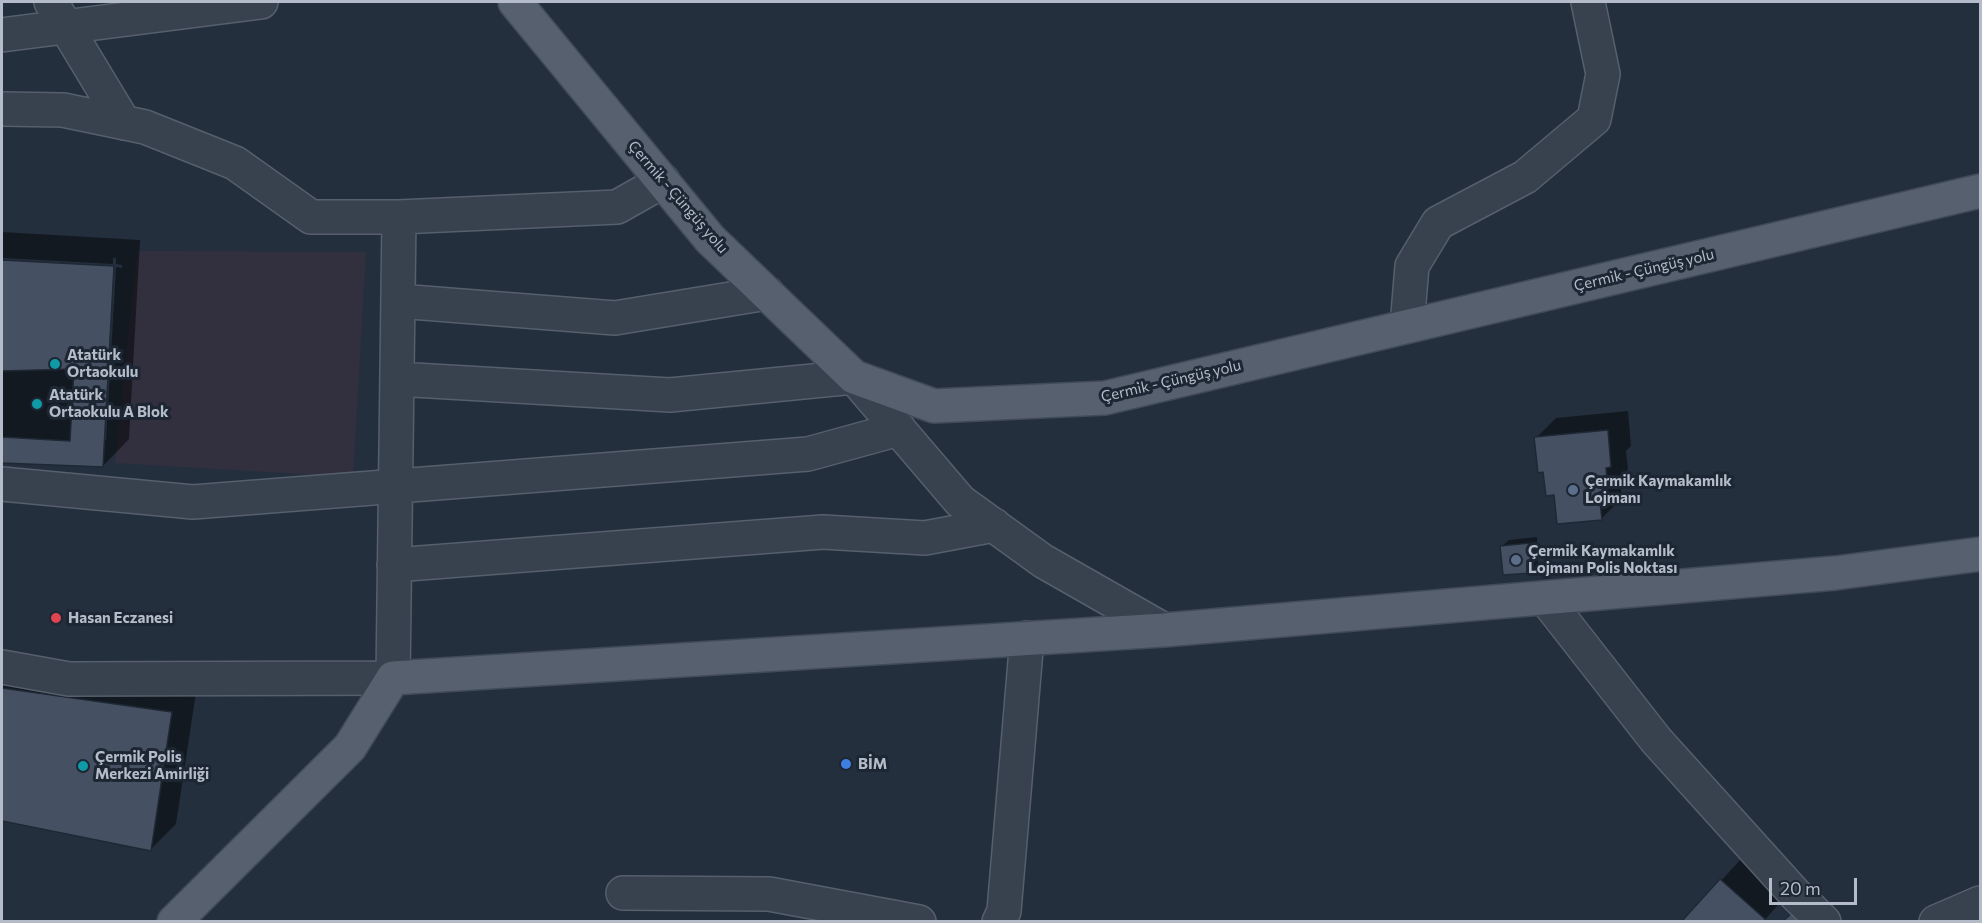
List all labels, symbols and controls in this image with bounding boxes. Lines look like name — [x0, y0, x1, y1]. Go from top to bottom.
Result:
street label: Çermik - Çüngüş yolu — [624, 137, 732, 257]
street label: Çermik - Çüngüş yolu — [1572, 245, 1716, 295]
place label: Atatürk Ortaokulu — [67, 346, 138, 381]
street label: Çermik - Çüngüş yolu — [1099, 356, 1243, 406]
marker: Atatürk Ortaokulu — [48, 357, 62, 371]
place label: Atatürk Ortaokulu A Blok — [49, 386, 169, 421]
marker: Atatürk Ortaokulu A Blok — [30, 397, 44, 411]
place label: Çermik Kaymakamlık Lojmanı — [1585, 472, 1732, 507]
marker: Çermik Kaymakamlık Lojmanı — [1566, 483, 1580, 497]
place label: Çermik Kaymakamlık Lojmanı Polis Noktası — [1528, 542, 1677, 577]
marker: Çermik Kaymakamlık Lojmanı Polis Noktası — [1509, 553, 1523, 567]
place label: Hasan Eczanesi — [68, 609, 173, 627]
marker: Hasan Eczanesi — [49, 611, 63, 625]
place label: Çermik Polis Merkezi Amirliği — [95, 748, 209, 783]
place label: BİM — [858, 755, 887, 773]
marker: BİM — [839, 757, 853, 771]
marker: Çermik Polis Merkezi Amirliği — [76, 759, 90, 773]
scale bar — [1772, 866, 1860, 904]
text: 20 m — [1780, 877, 1821, 899]

